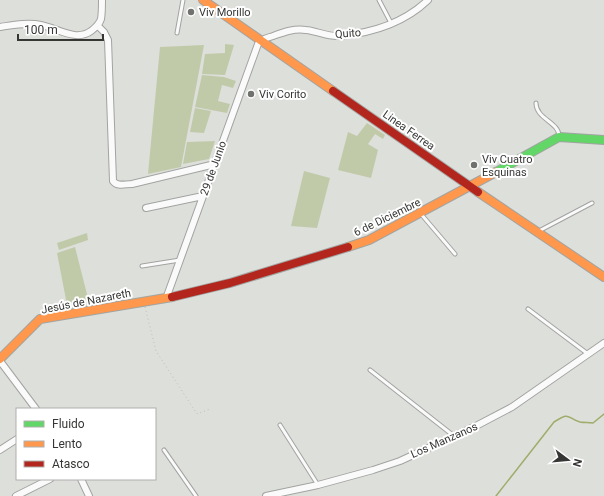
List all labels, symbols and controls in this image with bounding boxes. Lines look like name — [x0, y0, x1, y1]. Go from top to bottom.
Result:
place label: Viv Morillo — [199, 6, 251, 19]
marker: Viv Morillo — [186, 7, 196, 17]
scale bar — [18, 16, 103, 42]
text: 100 m — [24, 23, 58, 37]
street label: Quito — [335, 26, 361, 41]
place label: Viv Corito — [259, 88, 306, 101]
marker: Viv Corito — [246, 89, 256, 99]
street label: Linea Ferrea — [380, 108, 437, 153]
street label: 29 de Junio — [198, 139, 229, 197]
place label: Viv Cuatro Esquinas — [482, 153, 532, 179]
marker: Viv Cuatro Esquinas — [469, 160, 479, 170]
street label: 6 de Diciembre — [352, 196, 423, 239]
street label: Jesús de Nazareth — [40, 286, 132, 317]
legend — [16, 408, 156, 480]
text: Fluido — [52, 417, 85, 431]
street label: Los Manzanos — [409, 420, 480, 461]
text: Lento — [52, 437, 82, 451]
north arrow — [548, 440, 588, 480]
text: Atasco — [52, 457, 90, 471]
text: N — [570, 457, 584, 468]

